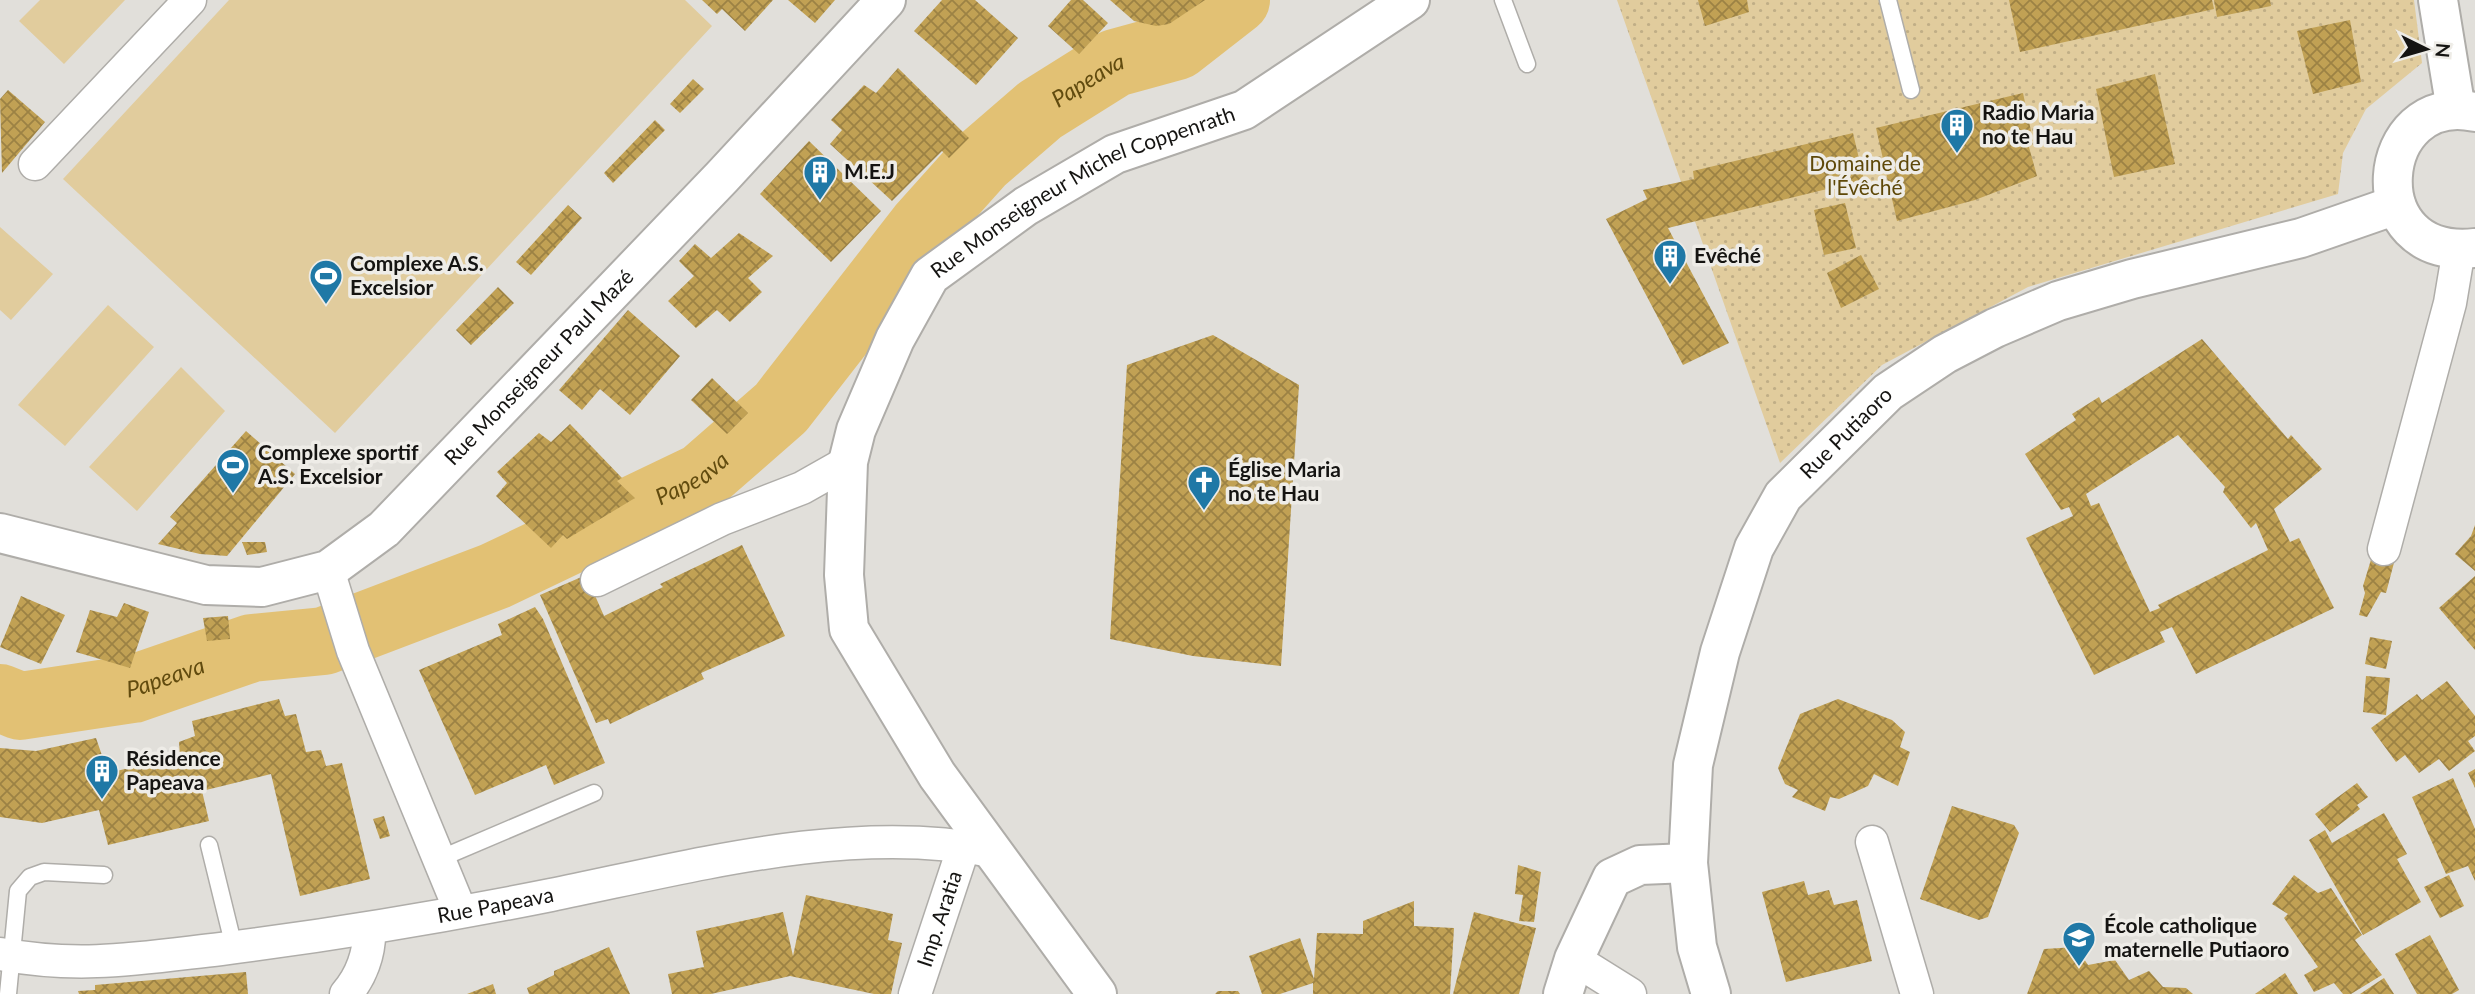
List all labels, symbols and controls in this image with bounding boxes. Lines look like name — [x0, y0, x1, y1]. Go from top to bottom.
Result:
north arrow — [2391, 14, 2461, 84]
text: N — [2431, 42, 2456, 59]
water label: Papeava — [1046, 46, 1127, 112]
place label: Radio Maria no te Hau — [1982, 99, 2094, 148]
street label: Rue Monseigneur Michel Coppenrath — [925, 100, 1238, 283]
building icon: Radio Maria no te Hau — [1938, 106, 1976, 155]
park label: Domaine de l'Évêché — [1809, 150, 1921, 199]
building icon: M.E.J — [801, 153, 839, 202]
place label: M.E.J — [844, 158, 895, 183]
building icon: Evêché — [1651, 237, 1689, 286]
place label: Evêché — [1694, 242, 1761, 267]
place label: Complexe A.S. Excelsior — [350, 250, 484, 299]
sports icon: Complexe A.S. Excelsior — [307, 257, 345, 306]
street label: Rue Monseigneur Paul Mazé — [438, 263, 638, 470]
street label: Rue Putiaoro — [1794, 381, 1897, 483]
place label: Complexe sportif A.S. Excelsior — [257, 439, 419, 488]
water label: Papeava — [650, 445, 734, 510]
sports icon: Complexe sportif A.S. Excelsior — [214, 446, 252, 495]
place label: Église Maria no te Hau — [1228, 456, 1341, 505]
church icon: Église Maria no te Hau — [1185, 463, 1223, 512]
water label: Papeava — [124, 650, 208, 703]
place label: Résidence Papeava — [126, 745, 221, 794]
building icon: Résidence Papeava — [83, 752, 121, 801]
street label: Imp. Aratia — [911, 867, 966, 970]
street label: Rue Papeava — [435, 881, 555, 927]
place label: École catholique maternelle Putiaoro — [2104, 912, 2289, 961]
school or university icon: École catholique maternelle Putiaoro — [2060, 919, 2098, 968]

